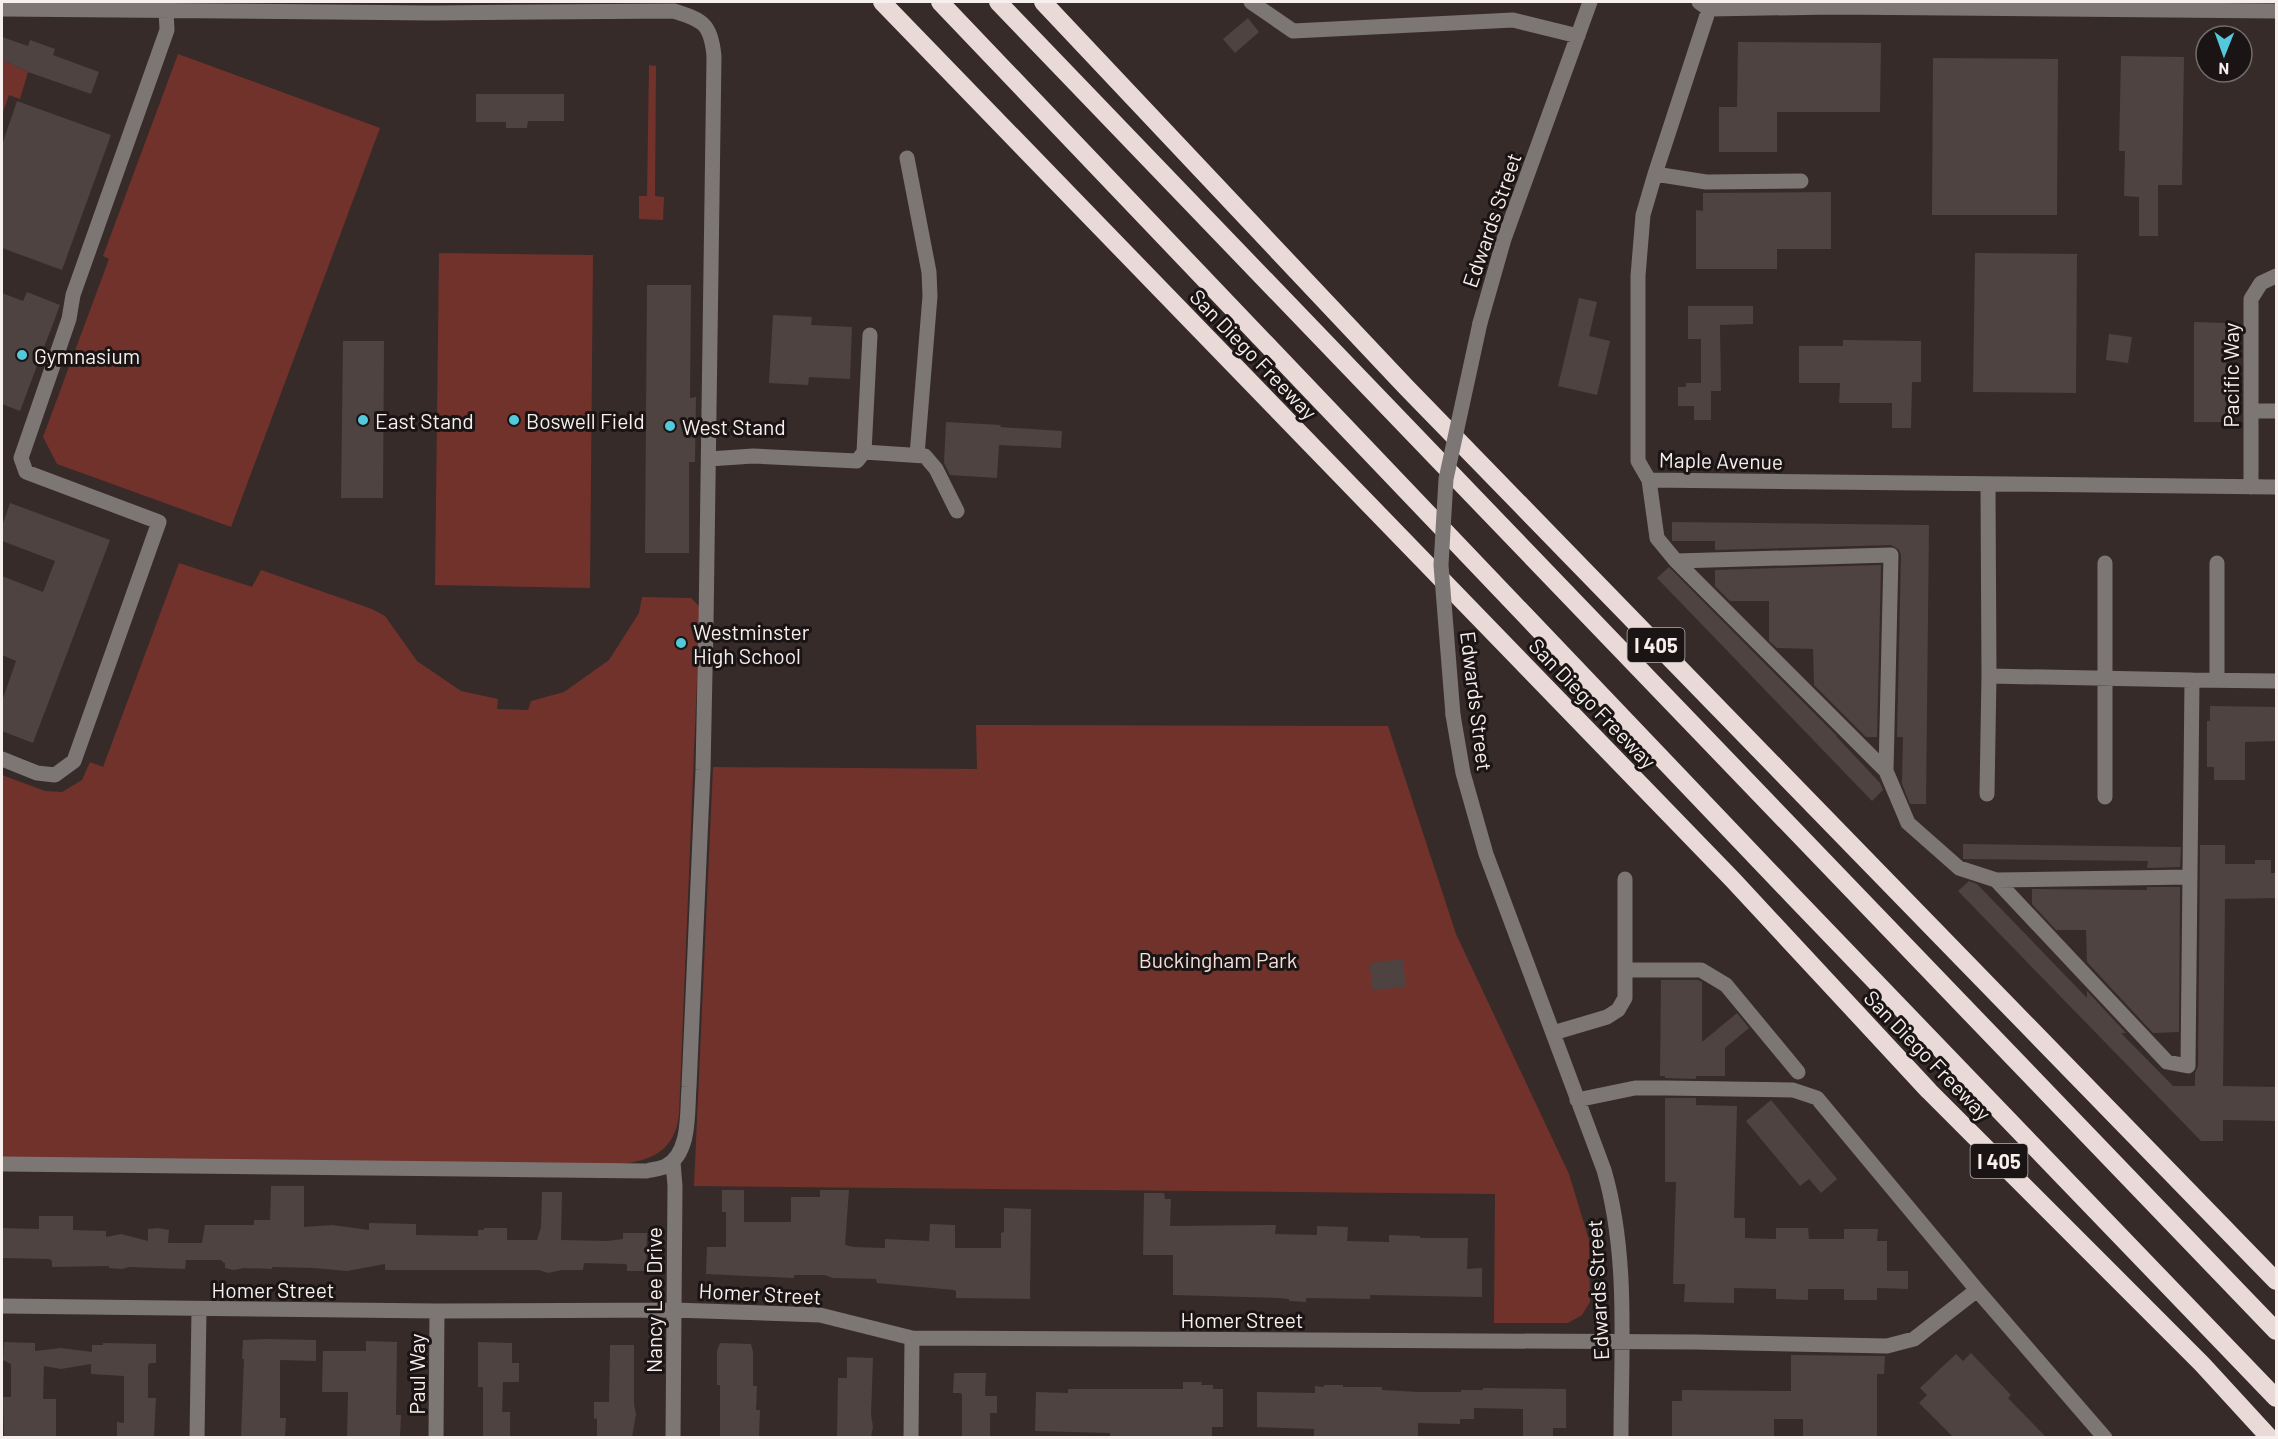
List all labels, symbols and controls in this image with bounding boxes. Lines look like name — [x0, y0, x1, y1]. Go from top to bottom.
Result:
north arrow — [2194, 24, 2254, 84]
text: N — [2218, 60, 2229, 79]
street label: Edwards Street — [1456, 150, 1526, 290]
street label: San Diego Freeway — [1185, 284, 1323, 425]
street label: Pacific Way — [2218, 322, 2243, 428]
place label: Gymnasium — [34, 343, 140, 368]
marker: Gymnasium — [15, 348, 29, 362]
place label: East Stand — [375, 408, 474, 433]
place label: Boswell Field — [526, 408, 645, 433]
marker: East Stand — [356, 413, 370, 427]
marker: Boswell Field — [507, 413, 521, 427]
place label: West Stand — [682, 414, 786, 439]
marker: West Stand — [663, 419, 677, 433]
street label: Maple Avenue — [1659, 446, 1783, 474]
place label: Westminster High School — [693, 619, 810, 668]
road number: I 405 — [1628, 628, 1684, 662]
street label: Edwards Street — [1456, 630, 1498, 772]
street label: San Diego Freeway — [1524, 633, 1662, 774]
marker: Westminster High School — [674, 636, 688, 650]
park label: Buckingham Park — [1139, 947, 1297, 972]
street label: San Diego Freeway — [1859, 985, 1997, 1126]
road number: I 405 — [1970, 1144, 2028, 1178]
street label: Edwards Street — [1581, 1219, 1613, 1361]
street label: Nancy Lee Drive — [641, 1227, 666, 1373]
street label: Homer Street — [212, 1277, 334, 1302]
street label: Homer Street — [698, 1277, 822, 1309]
street label: Homer Street — [1181, 1307, 1303, 1332]
street label: Paul Way — [404, 1333, 429, 1415]

